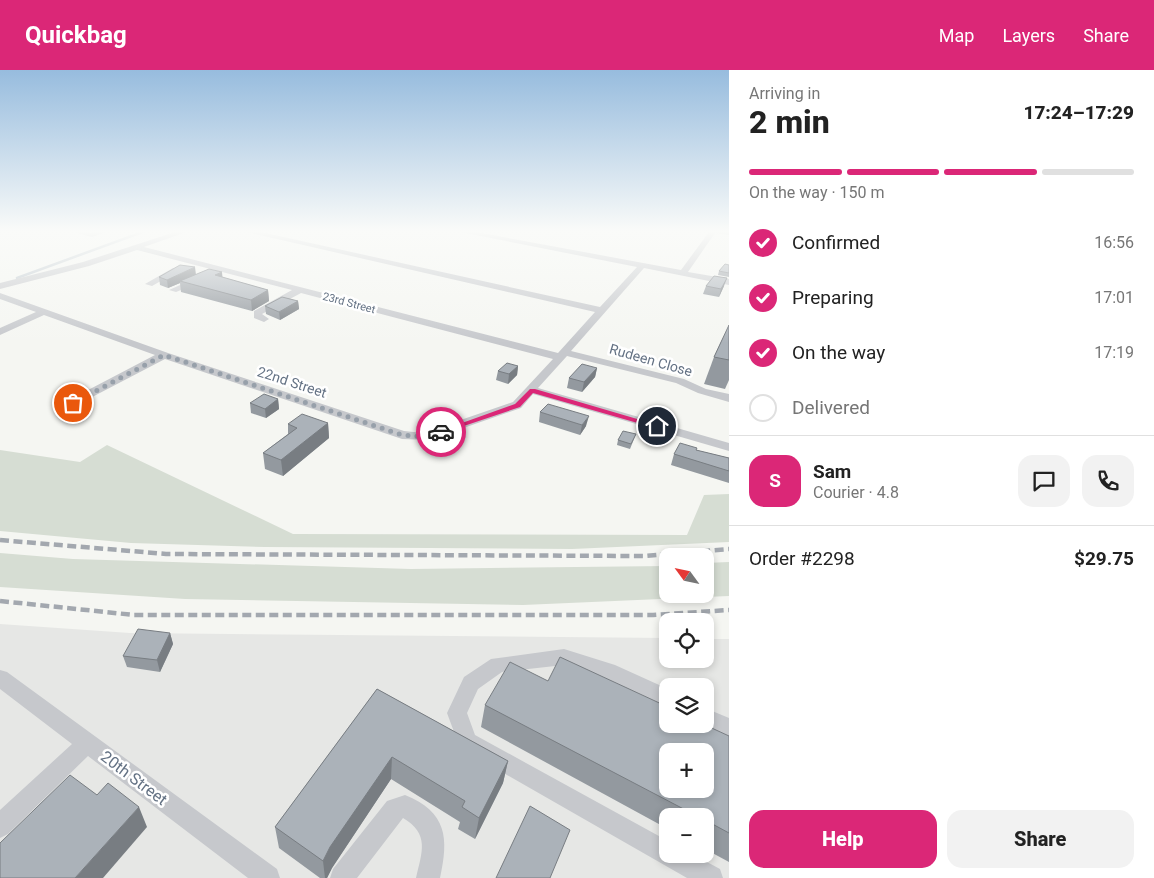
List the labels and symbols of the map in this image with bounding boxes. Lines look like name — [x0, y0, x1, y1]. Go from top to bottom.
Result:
street label: 23rd Street — [321, 290, 377, 316]
street label: Rudeen Close — [608, 341, 694, 379]
street label: 22nd Street — [255, 363, 329, 401]
pin — [52, 382, 94, 424]
pin — [636, 405, 678, 447]
courier — [416, 407, 466, 457]
north arrow — [659, 548, 714, 602]
street label: 20th Street — [97, 747, 171, 809]

